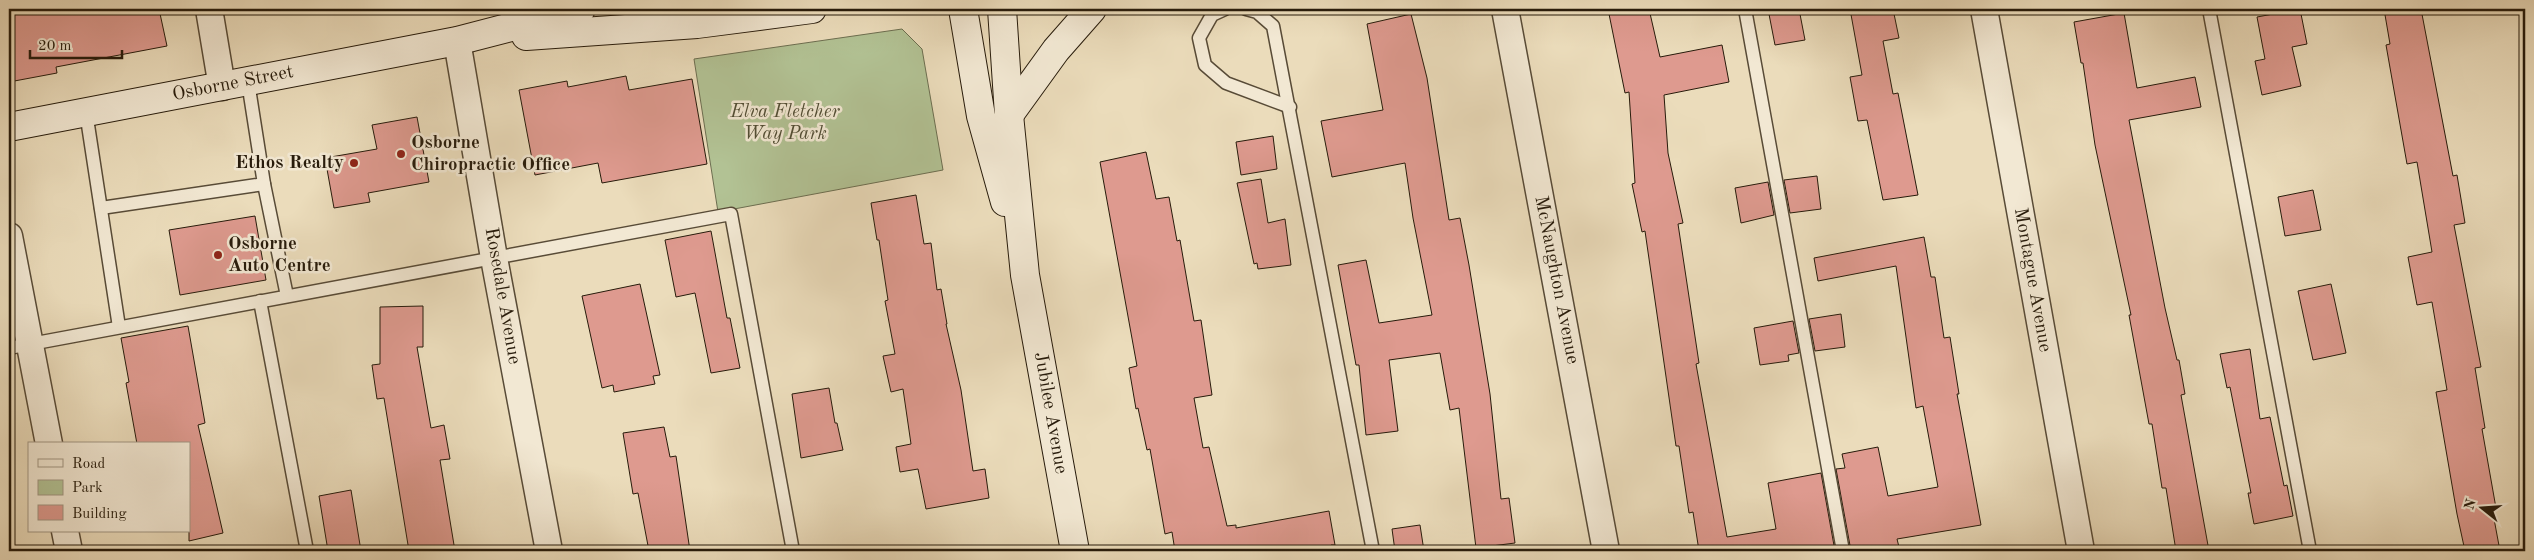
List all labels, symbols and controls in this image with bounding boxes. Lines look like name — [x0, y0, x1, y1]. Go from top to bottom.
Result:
scale bar — [30, 28, 122, 60]
text: 20 m — [38, 39, 72, 54]
street label: Osborne Street — [171, 63, 295, 105]
park label: Elva Fletcher Way Park — [729, 103, 840, 144]
place label: Osborne Chiropractic Office — [411, 134, 570, 175]
marker: Osborne Chiropractic Office — [395, 148, 407, 160]
place label: Ethos Realty — [235, 154, 344, 173]
marker: Ethos Realty — [348, 157, 360, 169]
street label: McNaughton Avenue — [1530, 194, 1582, 366]
street label: Montague Avenue — [2010, 206, 2054, 354]
street label: Rosedale Avenue — [481, 226, 523, 366]
place label: Osborne Auto Centre — [228, 235, 331, 276]
marker: Osborne Auto Centre — [212, 249, 224, 261]
street label: Jubilee Avenue — [1030, 351, 1070, 475]
legend — [28, 442, 190, 532]
text: Road — [72, 457, 106, 472]
text: Park — [72, 481, 103, 496]
north arrow — [2456, 482, 2506, 532]
text: N — [2462, 497, 2479, 512]
text: Building — [72, 507, 127, 522]

